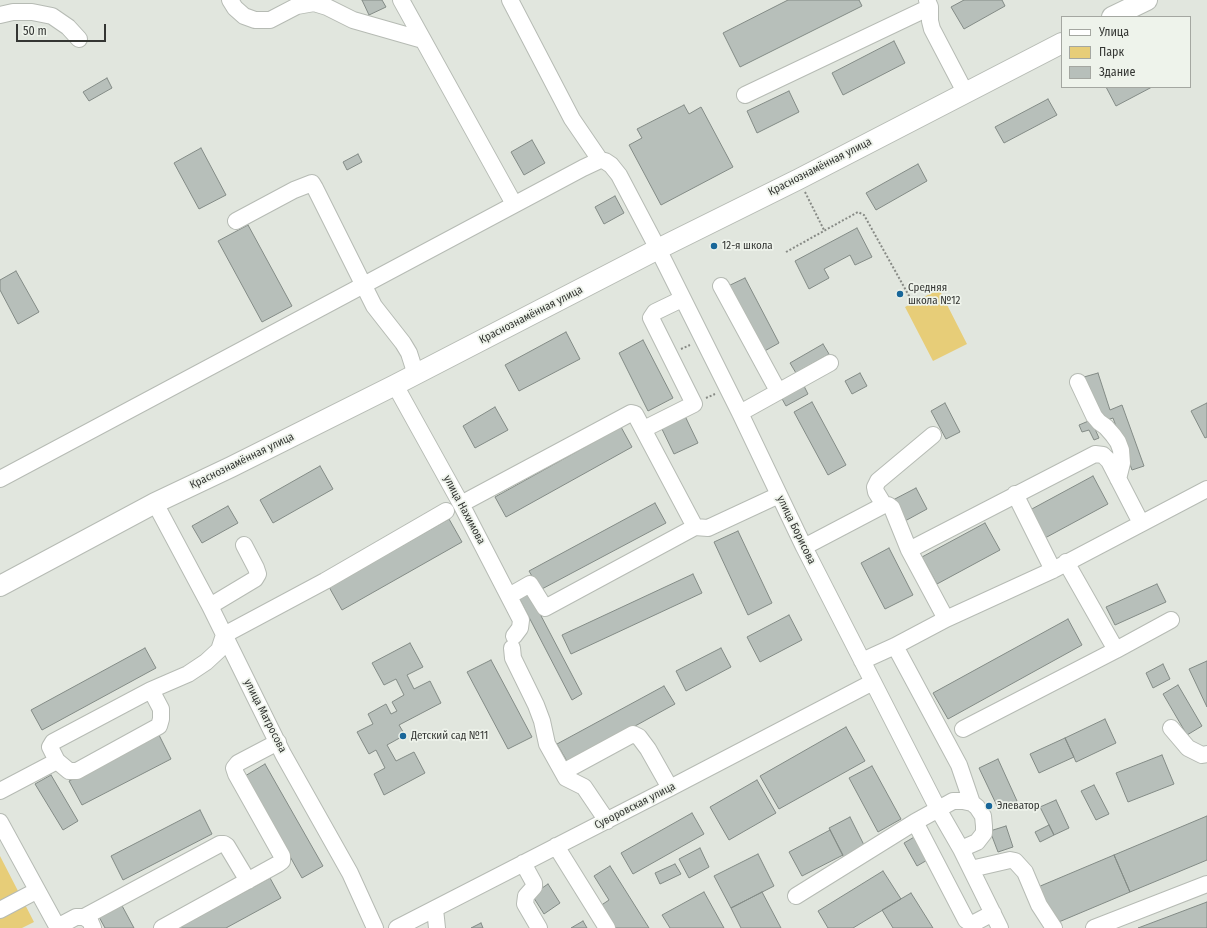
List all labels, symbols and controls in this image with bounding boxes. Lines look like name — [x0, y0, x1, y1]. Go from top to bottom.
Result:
scale bar — [18, 16, 108, 42]
legend — [1061, 16, 1191, 88]
text: 50 m — [23, 24, 47, 38]
text: Улица — [1099, 25, 1129, 39]
text: Парк — [1099, 45, 1124, 59]
text: Здание — [1099, 65, 1135, 79]
street label: Краснознамённая улица — [766, 135, 874, 199]
place label: 12-я школа — [722, 239, 773, 253]
marker: 12-я школа — [709, 241, 719, 251]
place label: Средняя школа №12 — [908, 281, 960, 307]
street label: Краснознамённая улица — [477, 283, 585, 347]
marker: Средняя школа №12 — [895, 289, 905, 299]
street label: Краснознамённая улица — [188, 430, 296, 492]
street label: улица Нахимова — [440, 473, 488, 547]
street label: улица Борисова — [774, 494, 818, 566]
street label: улица Матросова — [241, 677, 289, 755]
place label: Детский сад №11 — [411, 729, 488, 743]
marker: Детский сад №11 — [398, 731, 408, 741]
street label: Суворовская улица — [592, 780, 678, 832]
place label: Элеватор — [997, 799, 1040, 813]
marker: Элеватор — [984, 801, 994, 811]

